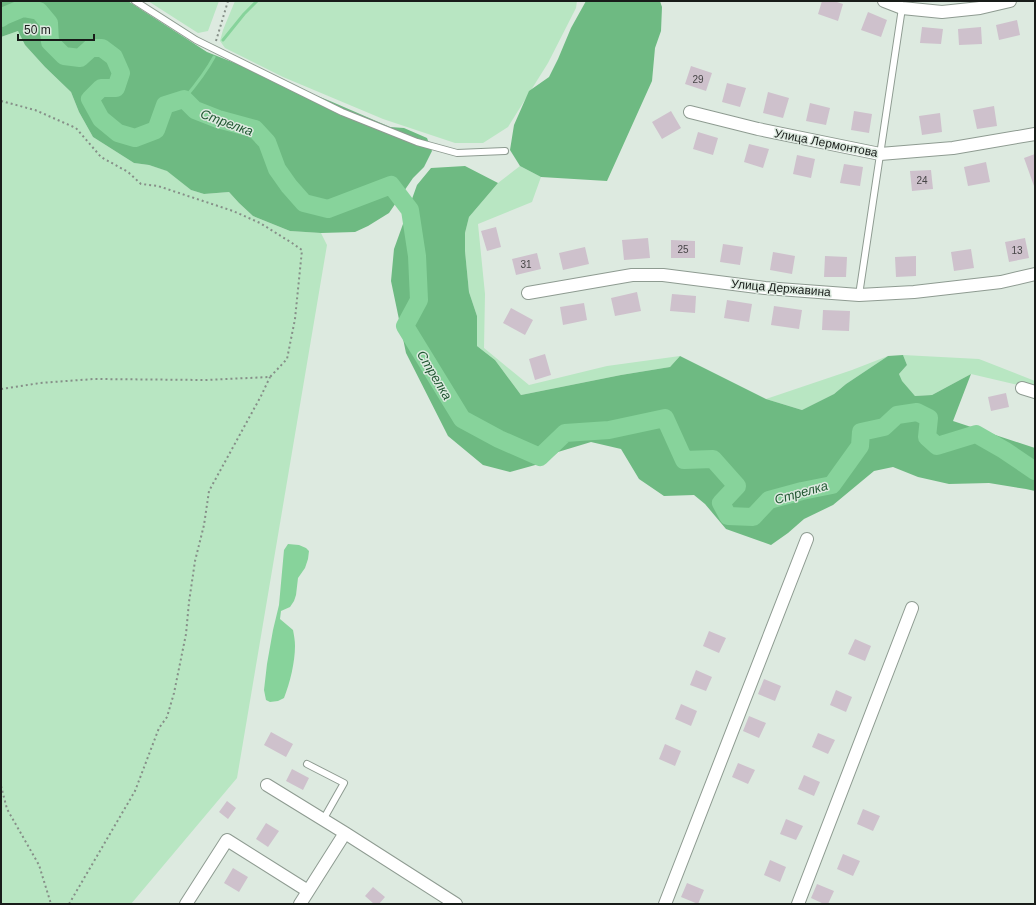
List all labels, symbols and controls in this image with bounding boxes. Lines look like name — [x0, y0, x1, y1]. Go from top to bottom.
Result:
scale bar — [18, 16, 94, 42]
text: 50 m — [24, 23, 51, 37]
house number: 29 — [692, 74, 704, 85]
water label: Стрелка — [199, 106, 255, 139]
street label: Улица Лермонтова — [773, 126, 879, 160]
house number: 24 — [916, 175, 928, 186]
house number: 25 — [677, 244, 689, 255]
house number: 13 — [1011, 245, 1023, 256]
house number: 31 — [520, 259, 532, 270]
street label: Улица Державина — [731, 277, 832, 299]
water label: Стрелка — [414, 348, 455, 403]
water label: Стрелка — [773, 478, 830, 507]

